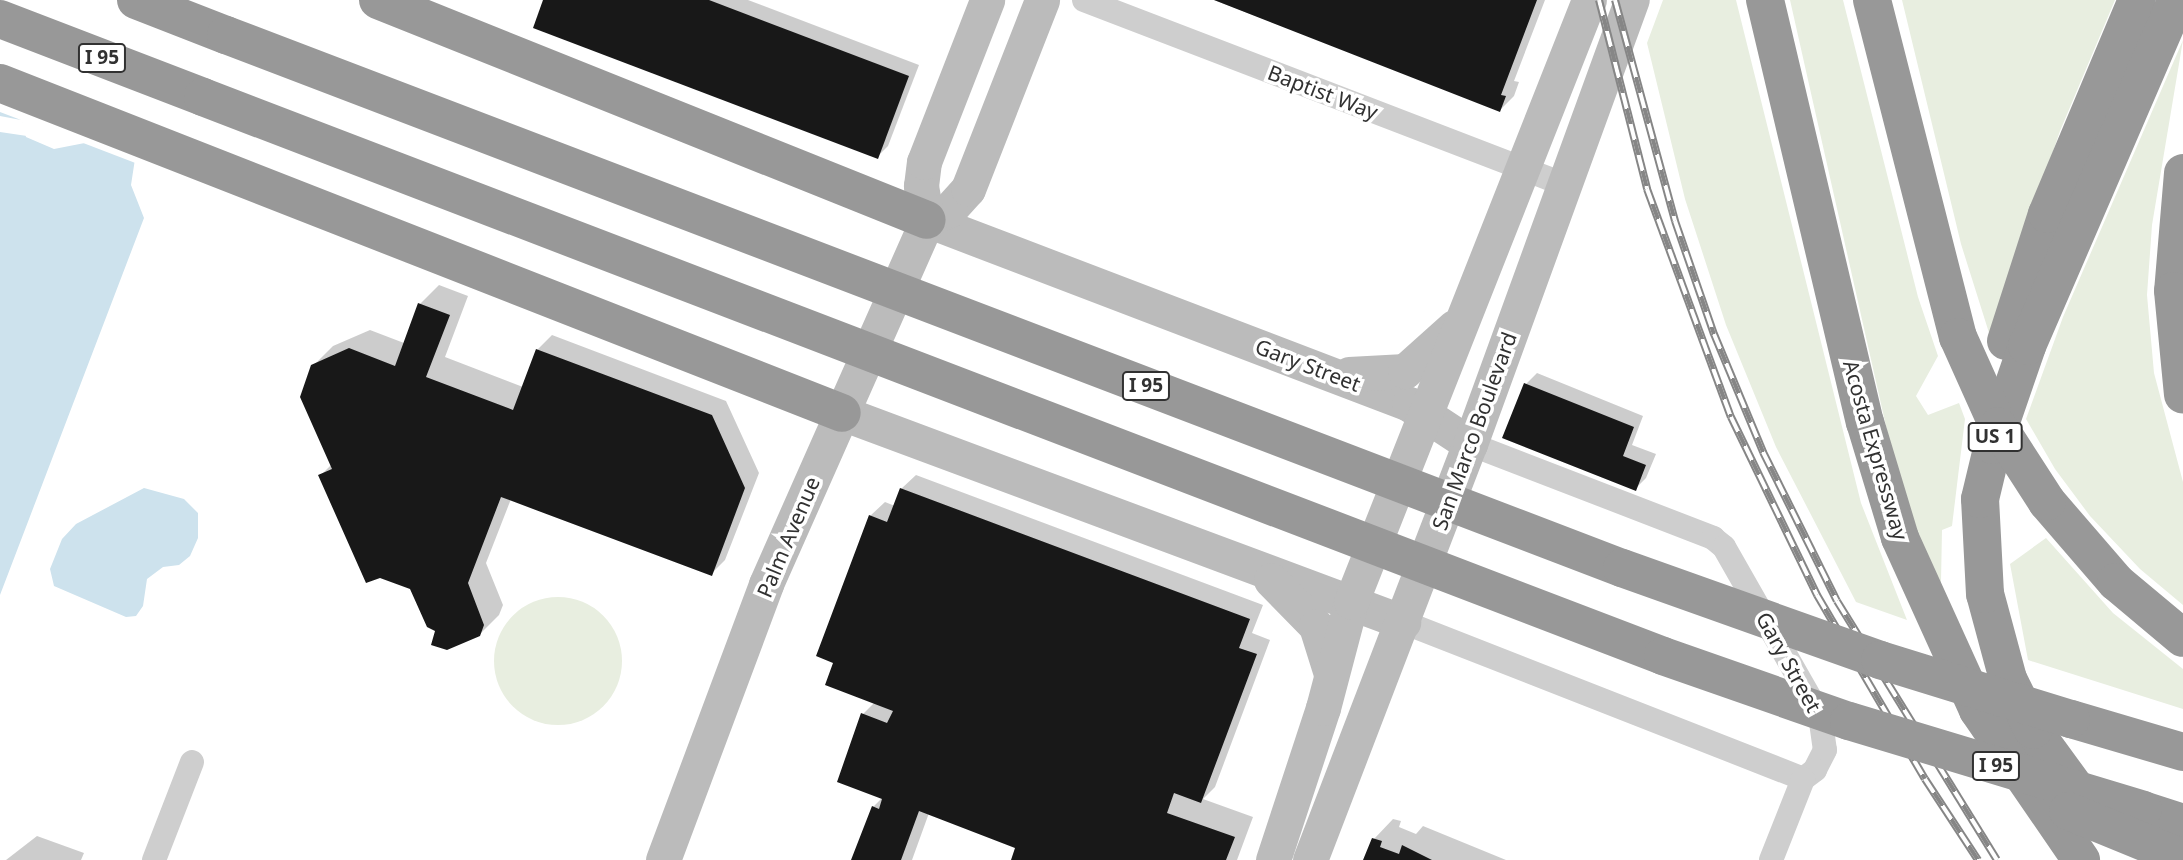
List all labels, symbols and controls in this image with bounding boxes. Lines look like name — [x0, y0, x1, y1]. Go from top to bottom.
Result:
road number: I 95 — [78, 43, 126, 74]
street label: Baptist Way — [1264, 59, 1382, 125]
street label: San Marco Boulevard — [1426, 329, 1522, 533]
street label: Gary Street — [1252, 333, 1364, 397]
street label: Acosta Expressway — [1838, 357, 1914, 543]
road number: I 95 — [1122, 370, 1170, 402]
road number: US 1 — [1967, 422, 2023, 452]
street label: Palm Avenue — [751, 473, 825, 601]
street label: Gary Street — [1751, 608, 1827, 716]
road number: I 95 — [1972, 750, 2021, 782]

